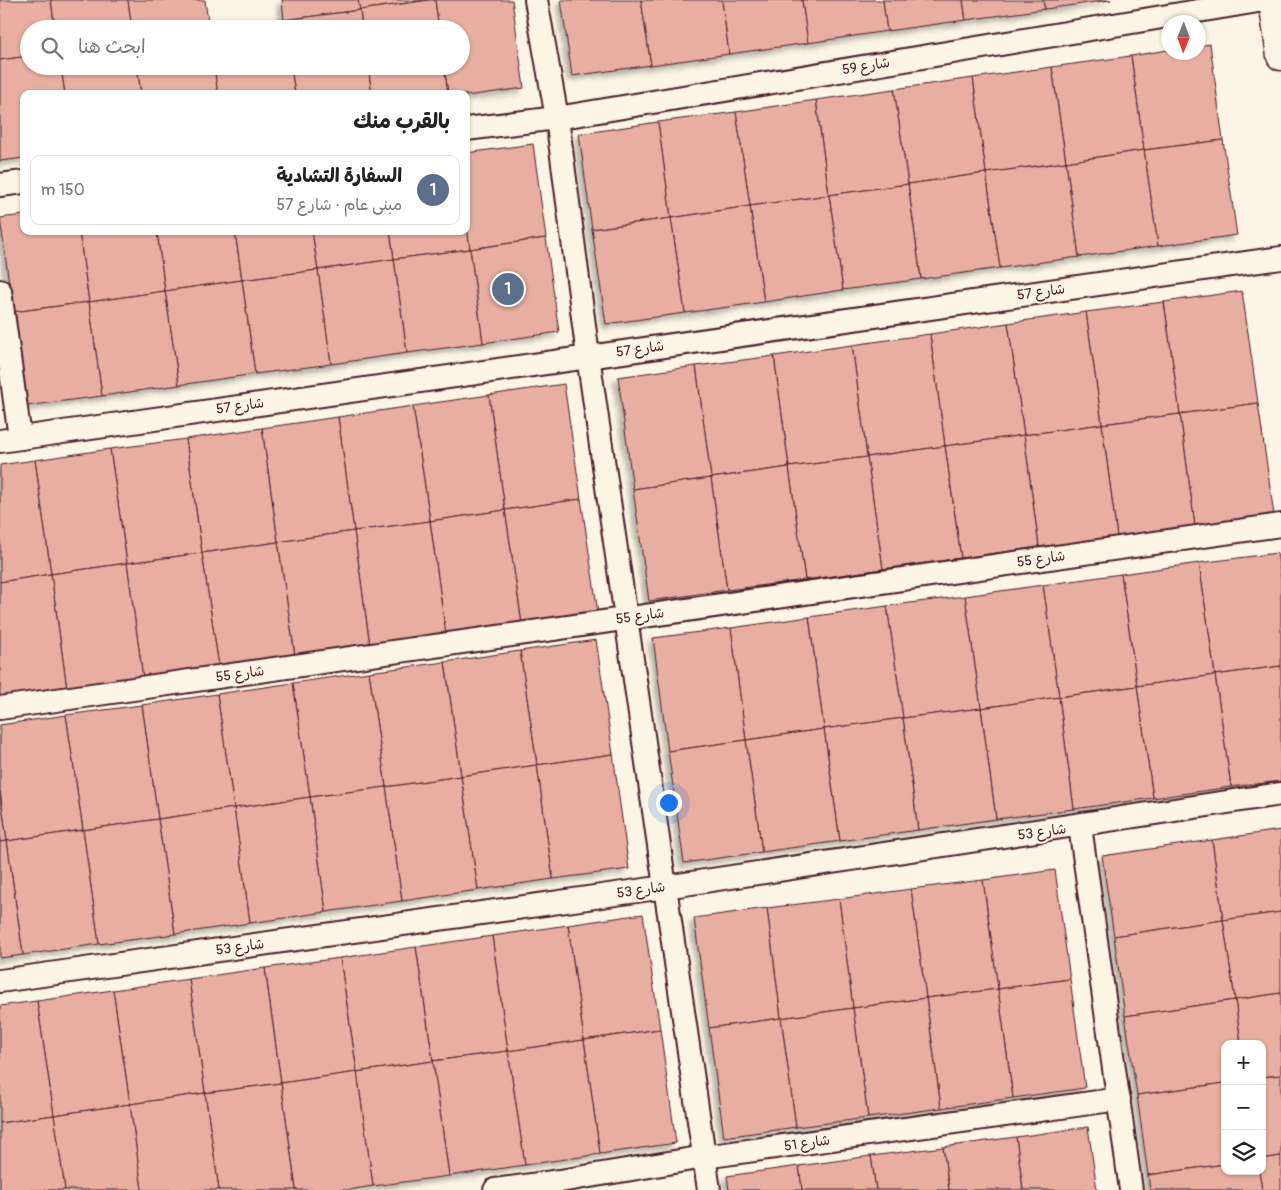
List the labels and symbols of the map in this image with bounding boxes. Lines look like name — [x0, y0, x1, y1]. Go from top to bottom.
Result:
north arrow — [1161, 15, 1206, 60]
street label: شارع 59 — [841, 54, 891, 79]
pin: 1 — [492, 270, 524, 308]
street label: شارع 57 — [1016, 280, 1066, 305]
street label: شارع 57 — [615, 337, 665, 362]
street label: شارع 57 — [215, 394, 265, 419]
street label: شارع 55 — [1016, 547, 1066, 572]
street label: شارع 55 — [615, 604, 665, 629]
street label: شارع 55 — [215, 662, 265, 687]
your location — [656, 790, 682, 816]
street label: شارع 53 — [1017, 820, 1067, 845]
street label: شارع 53 — [616, 878, 666, 903]
street label: شارع 53 — [215, 935, 265, 960]
street label: شارع 51 — [783, 1131, 831, 1156]

